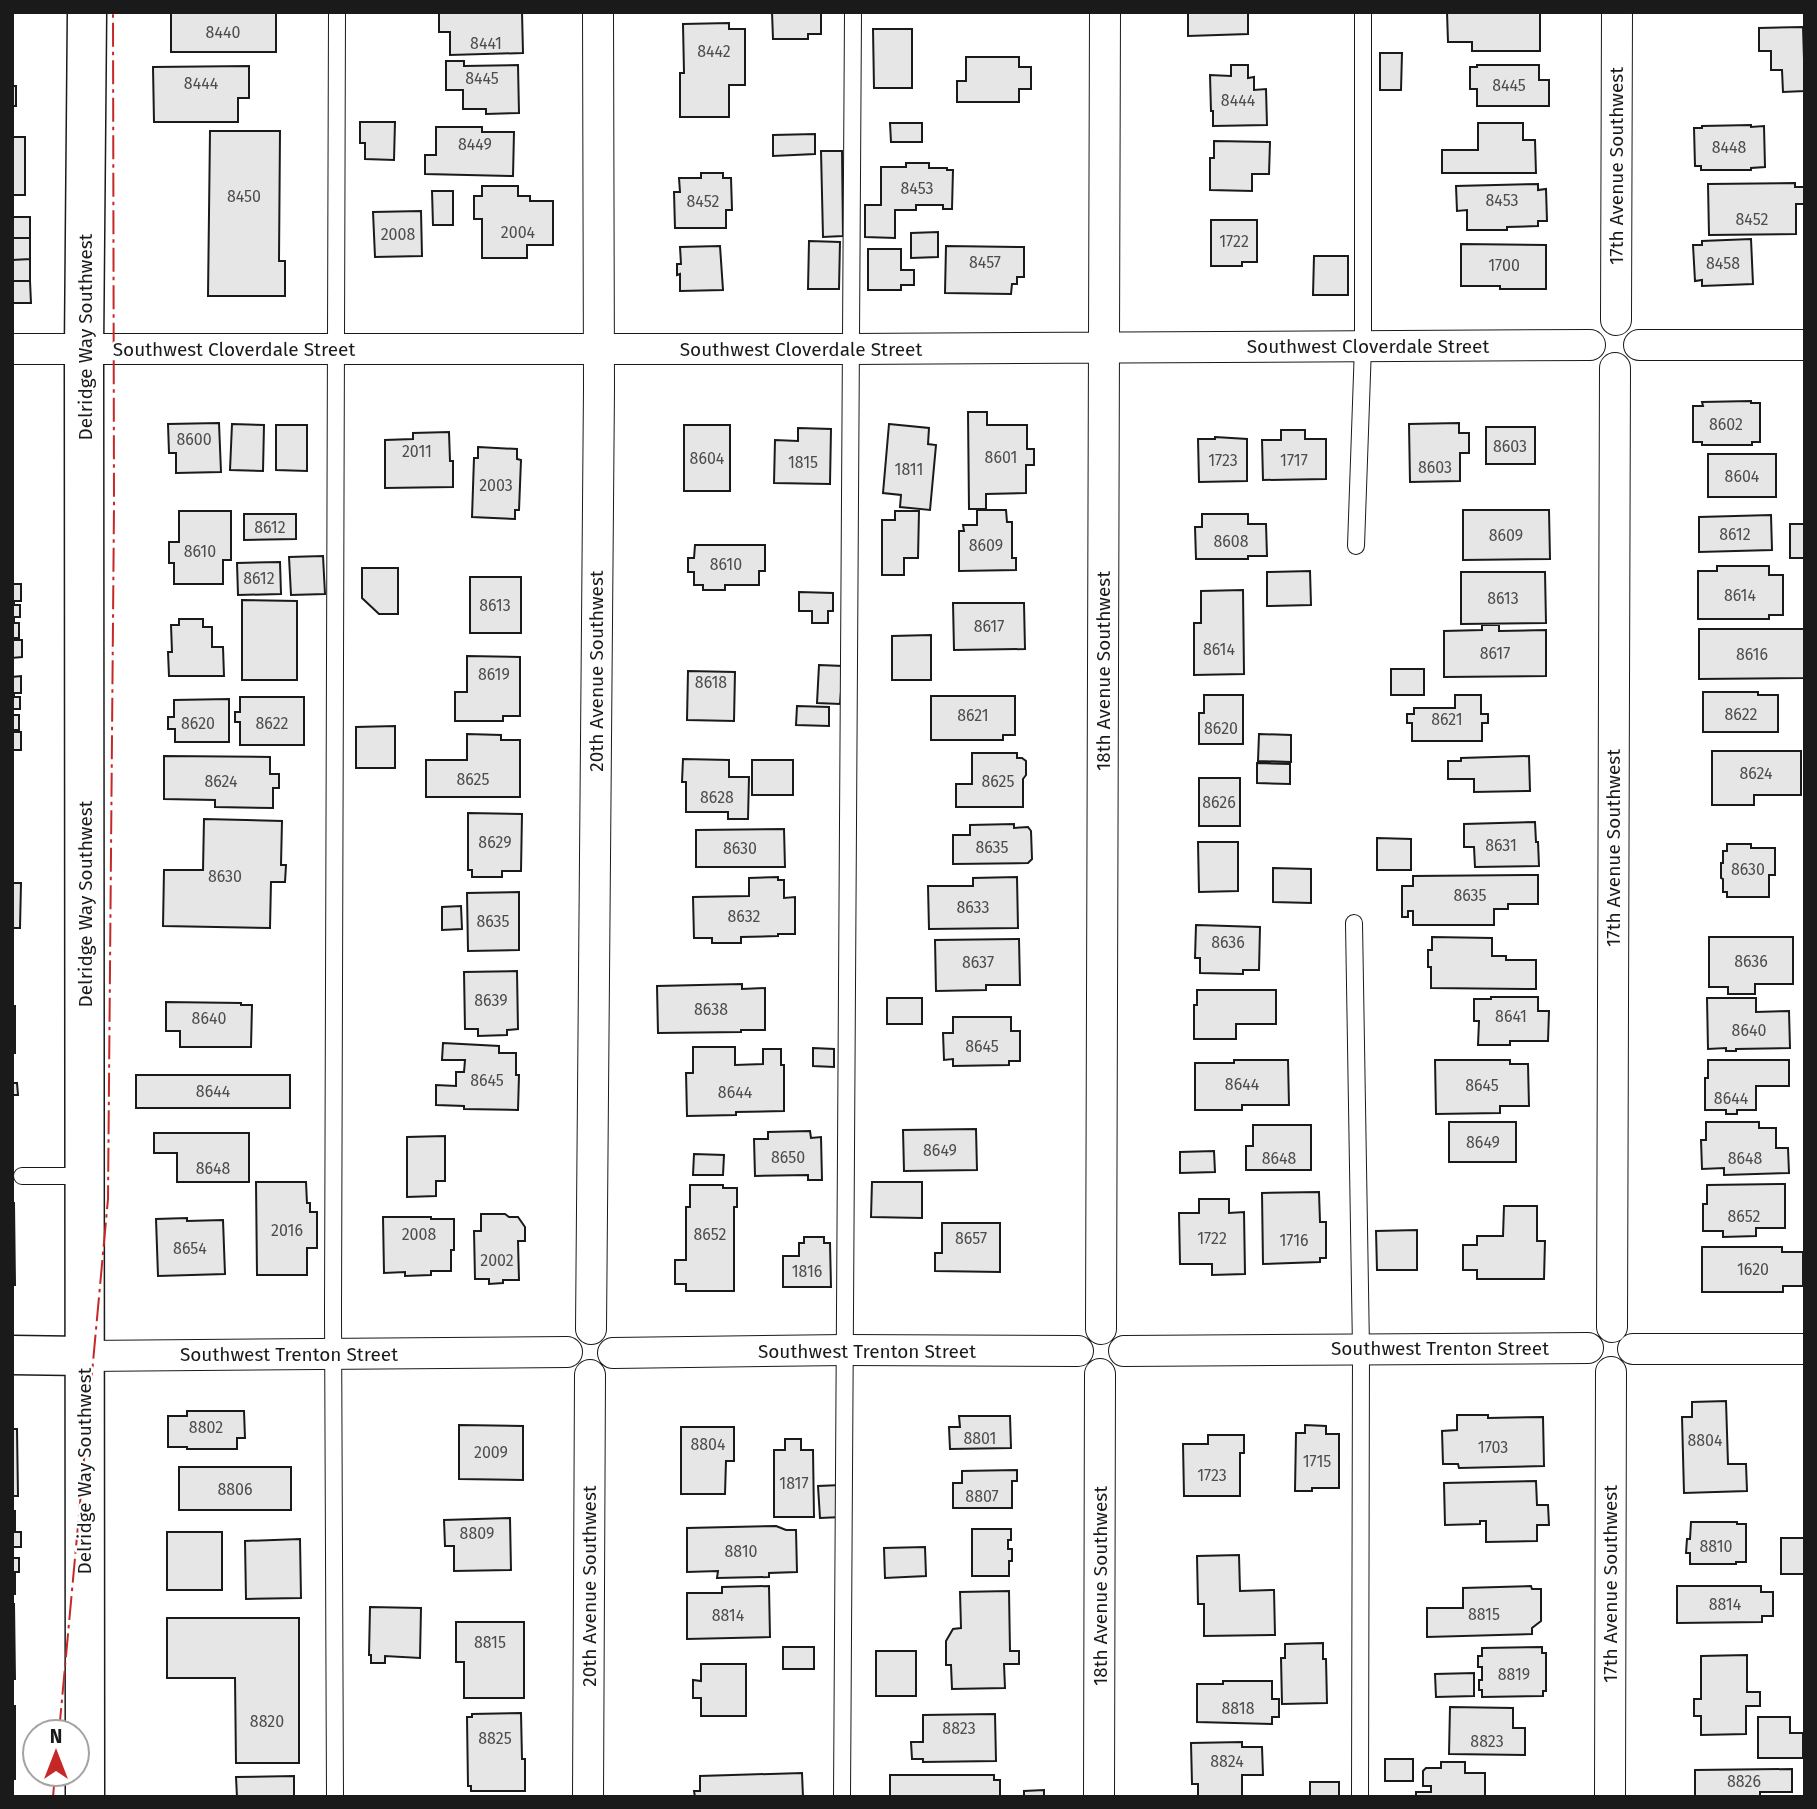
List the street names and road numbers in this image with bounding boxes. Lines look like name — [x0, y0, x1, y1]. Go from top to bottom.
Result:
street label: 17th Avenue Southwest — [1605, 67, 1628, 265]
street label: Delridge Way Southwest — [74, 233, 97, 440]
street label: Southwest Cloverdale Street — [1247, 335, 1489, 358]
street label: Southwest Cloverdale Street — [113, 338, 355, 361]
street label: Southwest Cloverdale Street — [680, 338, 922, 361]
street label: 20th Avenue Southwest — [585, 570, 608, 772]
street label: 18th Avenue Southwest — [1092, 571, 1115, 771]
street label: 17th Avenue Southwest — [1602, 749, 1625, 947]
street label: Delridge Way Southwest — [74, 800, 97, 1007]
street label: Southwest Trenton Street — [1331, 1337, 1549, 1360]
street label: Southwest Trenton Street — [758, 1340, 976, 1363]
street label: Southwest Trenton Street — [180, 1343, 398, 1366]
street label: Delridge Way Southwest — [73, 1367, 96, 1574]
street label: 20th Avenue Southwest — [578, 1485, 601, 1687]
street label: 17th Avenue Southwest — [1599, 1485, 1622, 1683]
street label: 18th Avenue Southwest — [1089, 1486, 1112, 1686]

